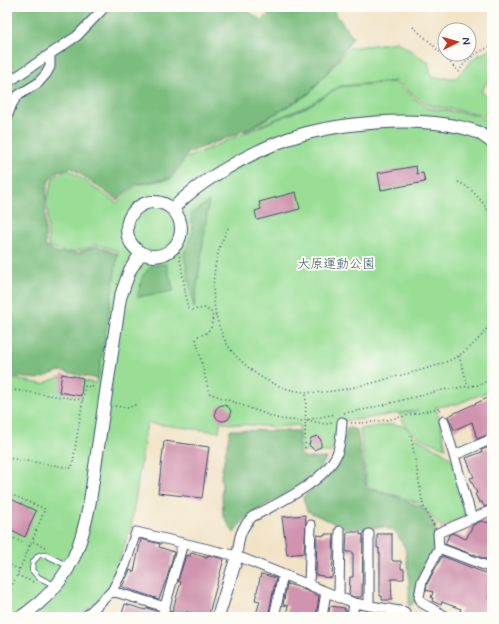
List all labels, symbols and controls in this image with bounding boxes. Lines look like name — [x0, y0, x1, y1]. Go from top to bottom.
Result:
north arrow — [437, 22, 477, 62]
text: N — [459, 37, 473, 45]
park label: 大原運動公園 — [297, 256, 375, 273]

